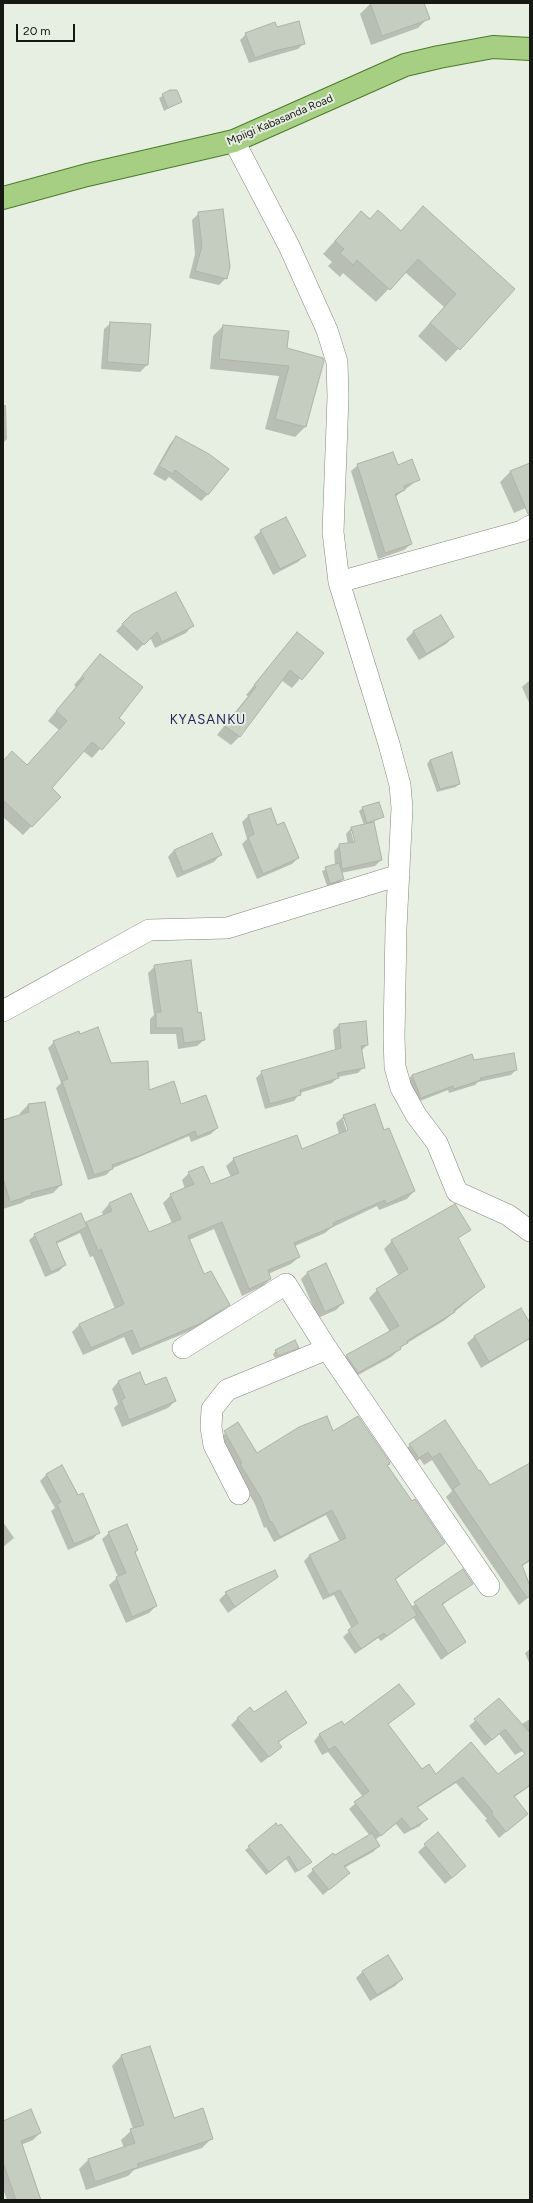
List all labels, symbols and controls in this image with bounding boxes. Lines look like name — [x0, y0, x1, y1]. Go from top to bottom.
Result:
scale bar — [18, 16, 77, 42]
text: 20 m — [23, 24, 51, 38]
street label: Mpiigi Kabasanda Road — [225, 92, 335, 148]
district label: KYASANKU — [170, 712, 246, 728]

